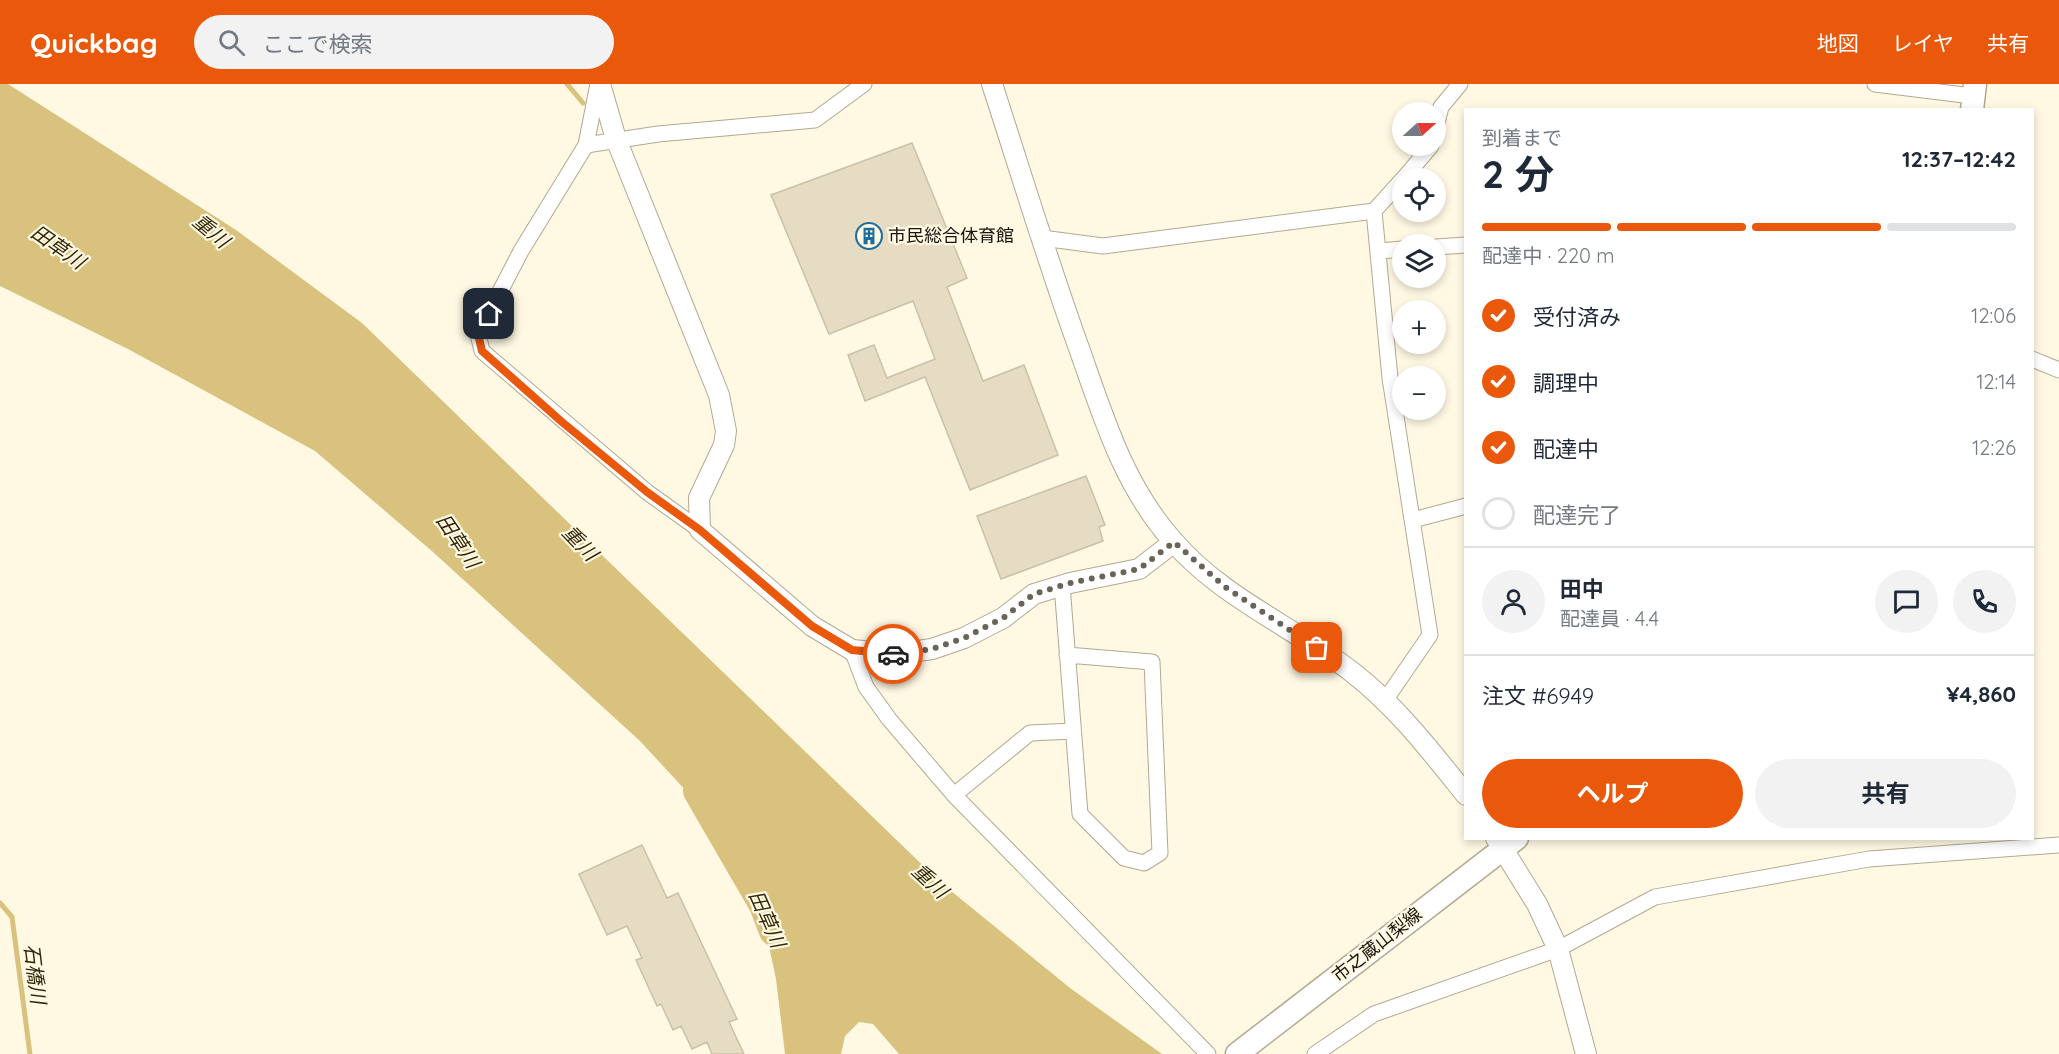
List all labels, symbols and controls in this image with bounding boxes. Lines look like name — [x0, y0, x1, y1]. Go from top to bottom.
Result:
search box — [194, 15, 614, 69]
text: Quickbag — [30, 25, 158, 60]
icon: search — [215, 26, 248, 59]
text: ここで検索 — [263, 30, 373, 58]
text: 地図 — [1817, 30, 1859, 56]
text: レイヤ — [1892, 30, 1954, 56]
text: 共有 — [1987, 30, 2029, 56]
north arrow — [1392, 102, 1446, 156]
map controls — [1392, 102, 1446, 420]
text: 到着まで — [1482, 125, 1562, 150]
text: 12:37–12:42 — [1902, 145, 2016, 173]
text: 2 分 — [1482, 149, 1554, 198]
button: locate — [1392, 168, 1446, 222]
water label: 重川 — [188, 208, 236, 254]
water label: 田草川 — [27, 219, 92, 275]
building icon: 市民総合体育館 — [854, 221, 884, 251]
place label: 市民総合体育館 — [888, 224, 1014, 247]
button: layers — [1392, 234, 1446, 288]
text: 配達中 · 220 m — [1482, 243, 1615, 268]
pin — [463, 288, 514, 339]
icon: home — [472, 297, 505, 330]
icon: check — [1482, 299, 1515, 332]
button: + — [1392, 300, 1446, 354]
text: 受付済み — [1533, 303, 1621, 331]
text: 12:06 — [1971, 303, 2016, 328]
icon: check — [1482, 365, 1515, 398]
button: − — [1392, 366, 1446, 420]
text: 調理中 — [1533, 369, 1599, 397]
text: 12:14 — [1976, 369, 2016, 394]
icon: check — [1482, 431, 1515, 464]
text: 配達中 — [1533, 435, 1599, 463]
text: 12:26 — [1972, 435, 2016, 460]
text: 配達完了 — [1533, 501, 1621, 529]
water label: 田草川 — [431, 509, 487, 574]
water label: 重川 — [557, 520, 605, 567]
button: person — [1482, 570, 1545, 633]
button: chat — [1875, 570, 1938, 633]
button: phone — [1953, 570, 2016, 633]
text: 田中 — [1560, 575, 1604, 603]
text: 配達員 · 4.4 — [1560, 606, 1659, 631]
pin — [1291, 622, 1342, 673]
courier — [863, 624, 923, 684]
icon: bag — [1300, 631, 1333, 664]
icon: car — [877, 638, 910, 671]
text: ¥4,860 — [1946, 680, 2016, 708]
text: 注文 #6949 — [1482, 682, 1594, 710]
button: ヘルプ — [1482, 759, 1743, 828]
button: 共有 — [1755, 759, 2016, 828]
water label: 重川 — [907, 858, 955, 905]
water label: 田草川 — [744, 886, 792, 953]
street label: 市之蔵山梨線 — [1327, 902, 1426, 987]
water label: 石橋川 — [19, 943, 52, 1007]

